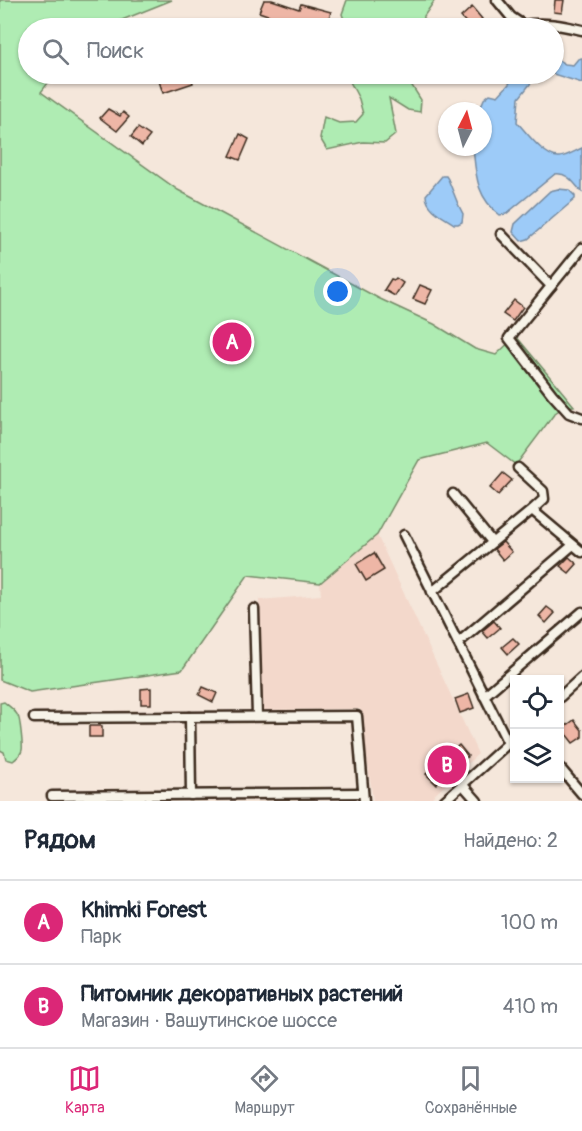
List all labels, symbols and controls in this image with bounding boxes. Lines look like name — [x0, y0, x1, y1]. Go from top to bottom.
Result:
search box — [18, 18, 564, 84]
icon: search — [39, 35, 72, 68]
text: Поиск — [87, 37, 144, 65]
north arrow — [438, 102, 492, 156]
your location — [323, 277, 352, 306]
pin: A — [212, 320, 252, 364]
map controls — [510, 675, 564, 783]
button: locate — [510, 675, 564, 729]
button: layers — [510, 729, 564, 783]
pin: B — [428, 742, 466, 788]
text: Рядом — [24, 824, 96, 856]
text: Найдено: 2 — [463, 828, 558, 853]
text: Khimki Forest — [81, 896, 207, 924]
text: A — [37, 910, 50, 935]
text: 100 m — [501, 910, 558, 935]
text: Парк — [81, 924, 122, 949]
text: Питомник декоративных растений — [81, 980, 403, 1008]
text: B — [38, 994, 49, 1019]
text: 410 m — [503, 994, 558, 1019]
text: Магазин · Вашутинское шоссе — [81, 1008, 337, 1033]
tab: Карта — [65, 1062, 105, 1118]
tab: Маршрут — [235, 1062, 295, 1118]
tab: Сохранённые — [425, 1062, 517, 1118]

